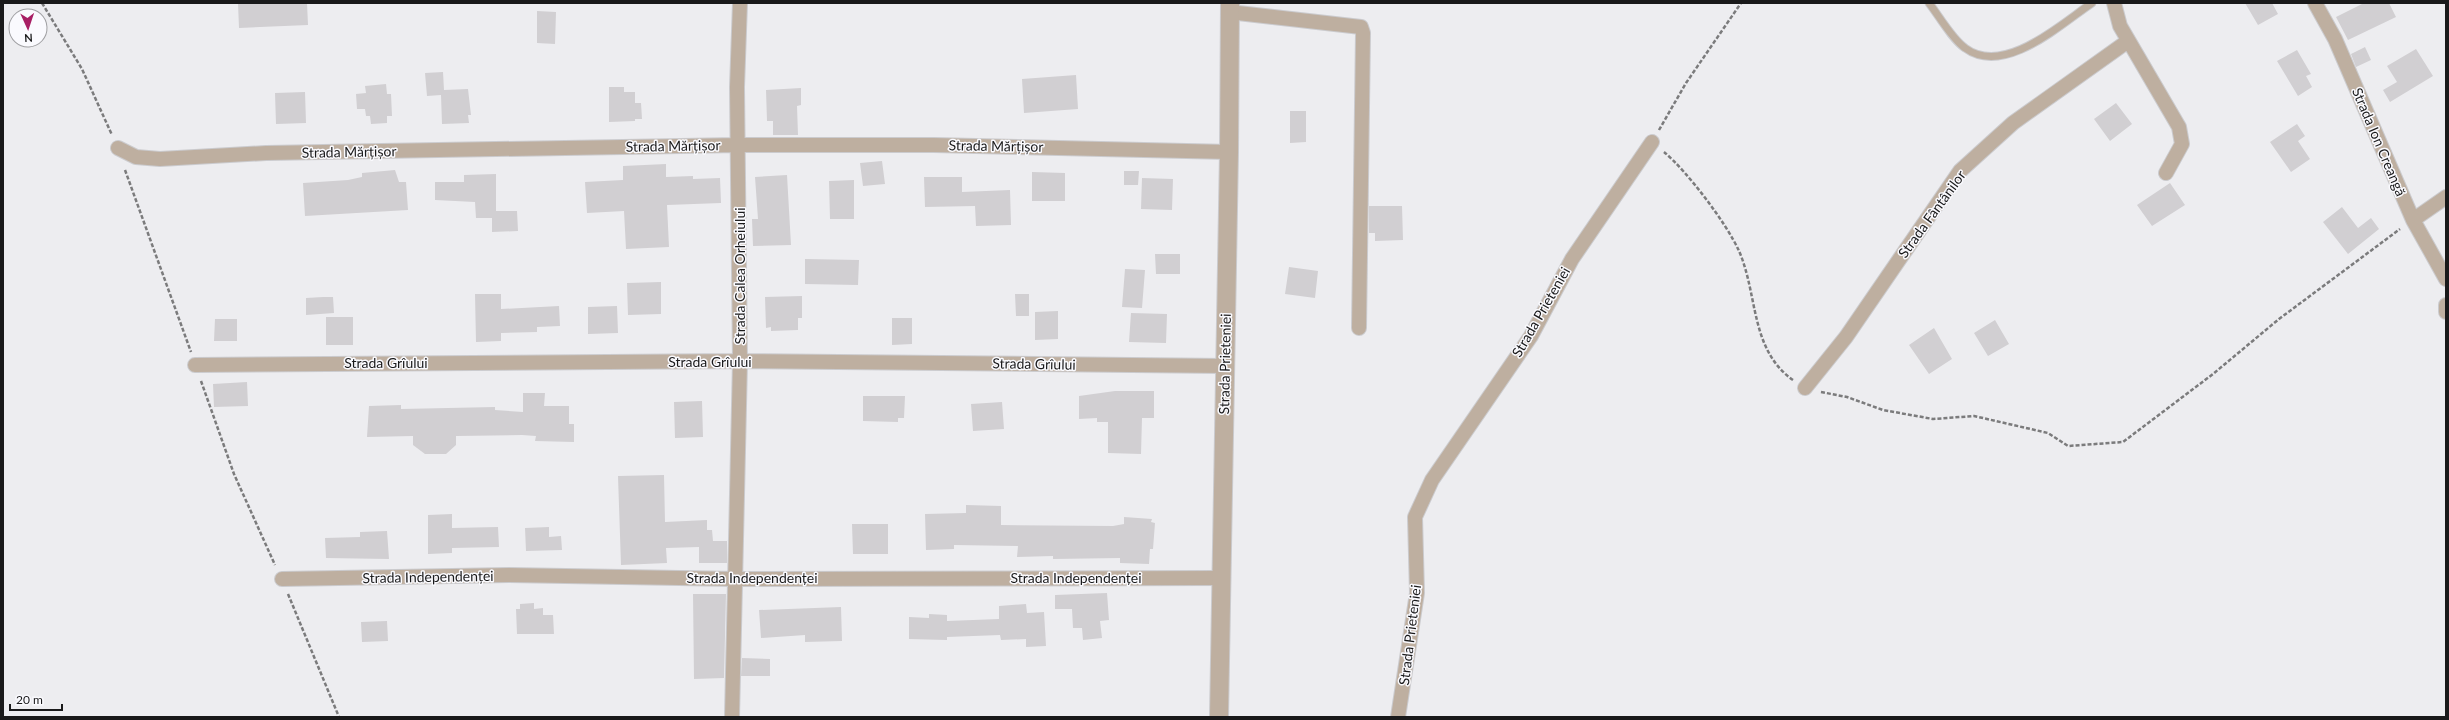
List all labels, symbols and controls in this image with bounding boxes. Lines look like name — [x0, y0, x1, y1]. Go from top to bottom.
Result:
north arrow — [8, 8, 48, 48]
text: N — [24, 32, 33, 45]
street label: Strada Ion Creangă — [2349, 85, 2410, 199]
street label: Strada Mărțișor — [625, 136, 721, 155]
street label: Strada Mărțișor — [948, 136, 1044, 155]
street label: Strada Mărțișor — [301, 142, 397, 161]
street label: Strada Fântânilor — [1894, 167, 1969, 261]
street label: Strada Calea Orheiului — [731, 207, 748, 345]
street label: Strada Prieteniei — [1508, 264, 1573, 360]
street label: Strada Prieteniei — [1215, 313, 1234, 415]
street label: Strada Grîului — [668, 353, 752, 370]
street label: Strada Grîului — [344, 354, 428, 371]
street label: Strada Grîului — [992, 354, 1076, 373]
street label: Strada Independenței — [362, 567, 494, 586]
street label: Strada Independenței — [686, 569, 818, 586]
street label: Strada Independenței — [1010, 569, 1142, 586]
street label: Strada Prieteniei — [1395, 584, 1424, 686]
scale bar — [10, 686, 62, 712]
text: 20 m — [16, 692, 43, 707]

